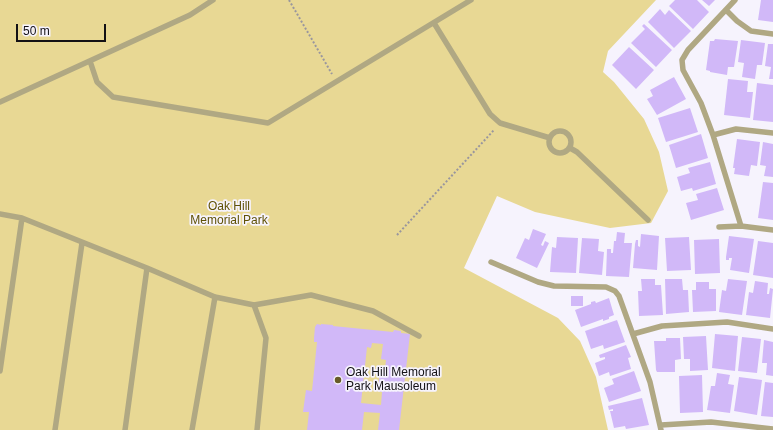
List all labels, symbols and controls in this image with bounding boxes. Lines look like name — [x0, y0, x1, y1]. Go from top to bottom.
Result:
scale bar — [18, 16, 108, 42]
text: 50 m — [23, 24, 50, 38]
park label: Oak Hill Memorial Park — [190, 200, 268, 228]
place label: Oak Hill Memorial Park Mausoleum — [346, 366, 441, 394]
marker: Oak Hill Memorial Park Mausoleum — [333, 375, 343, 385]

